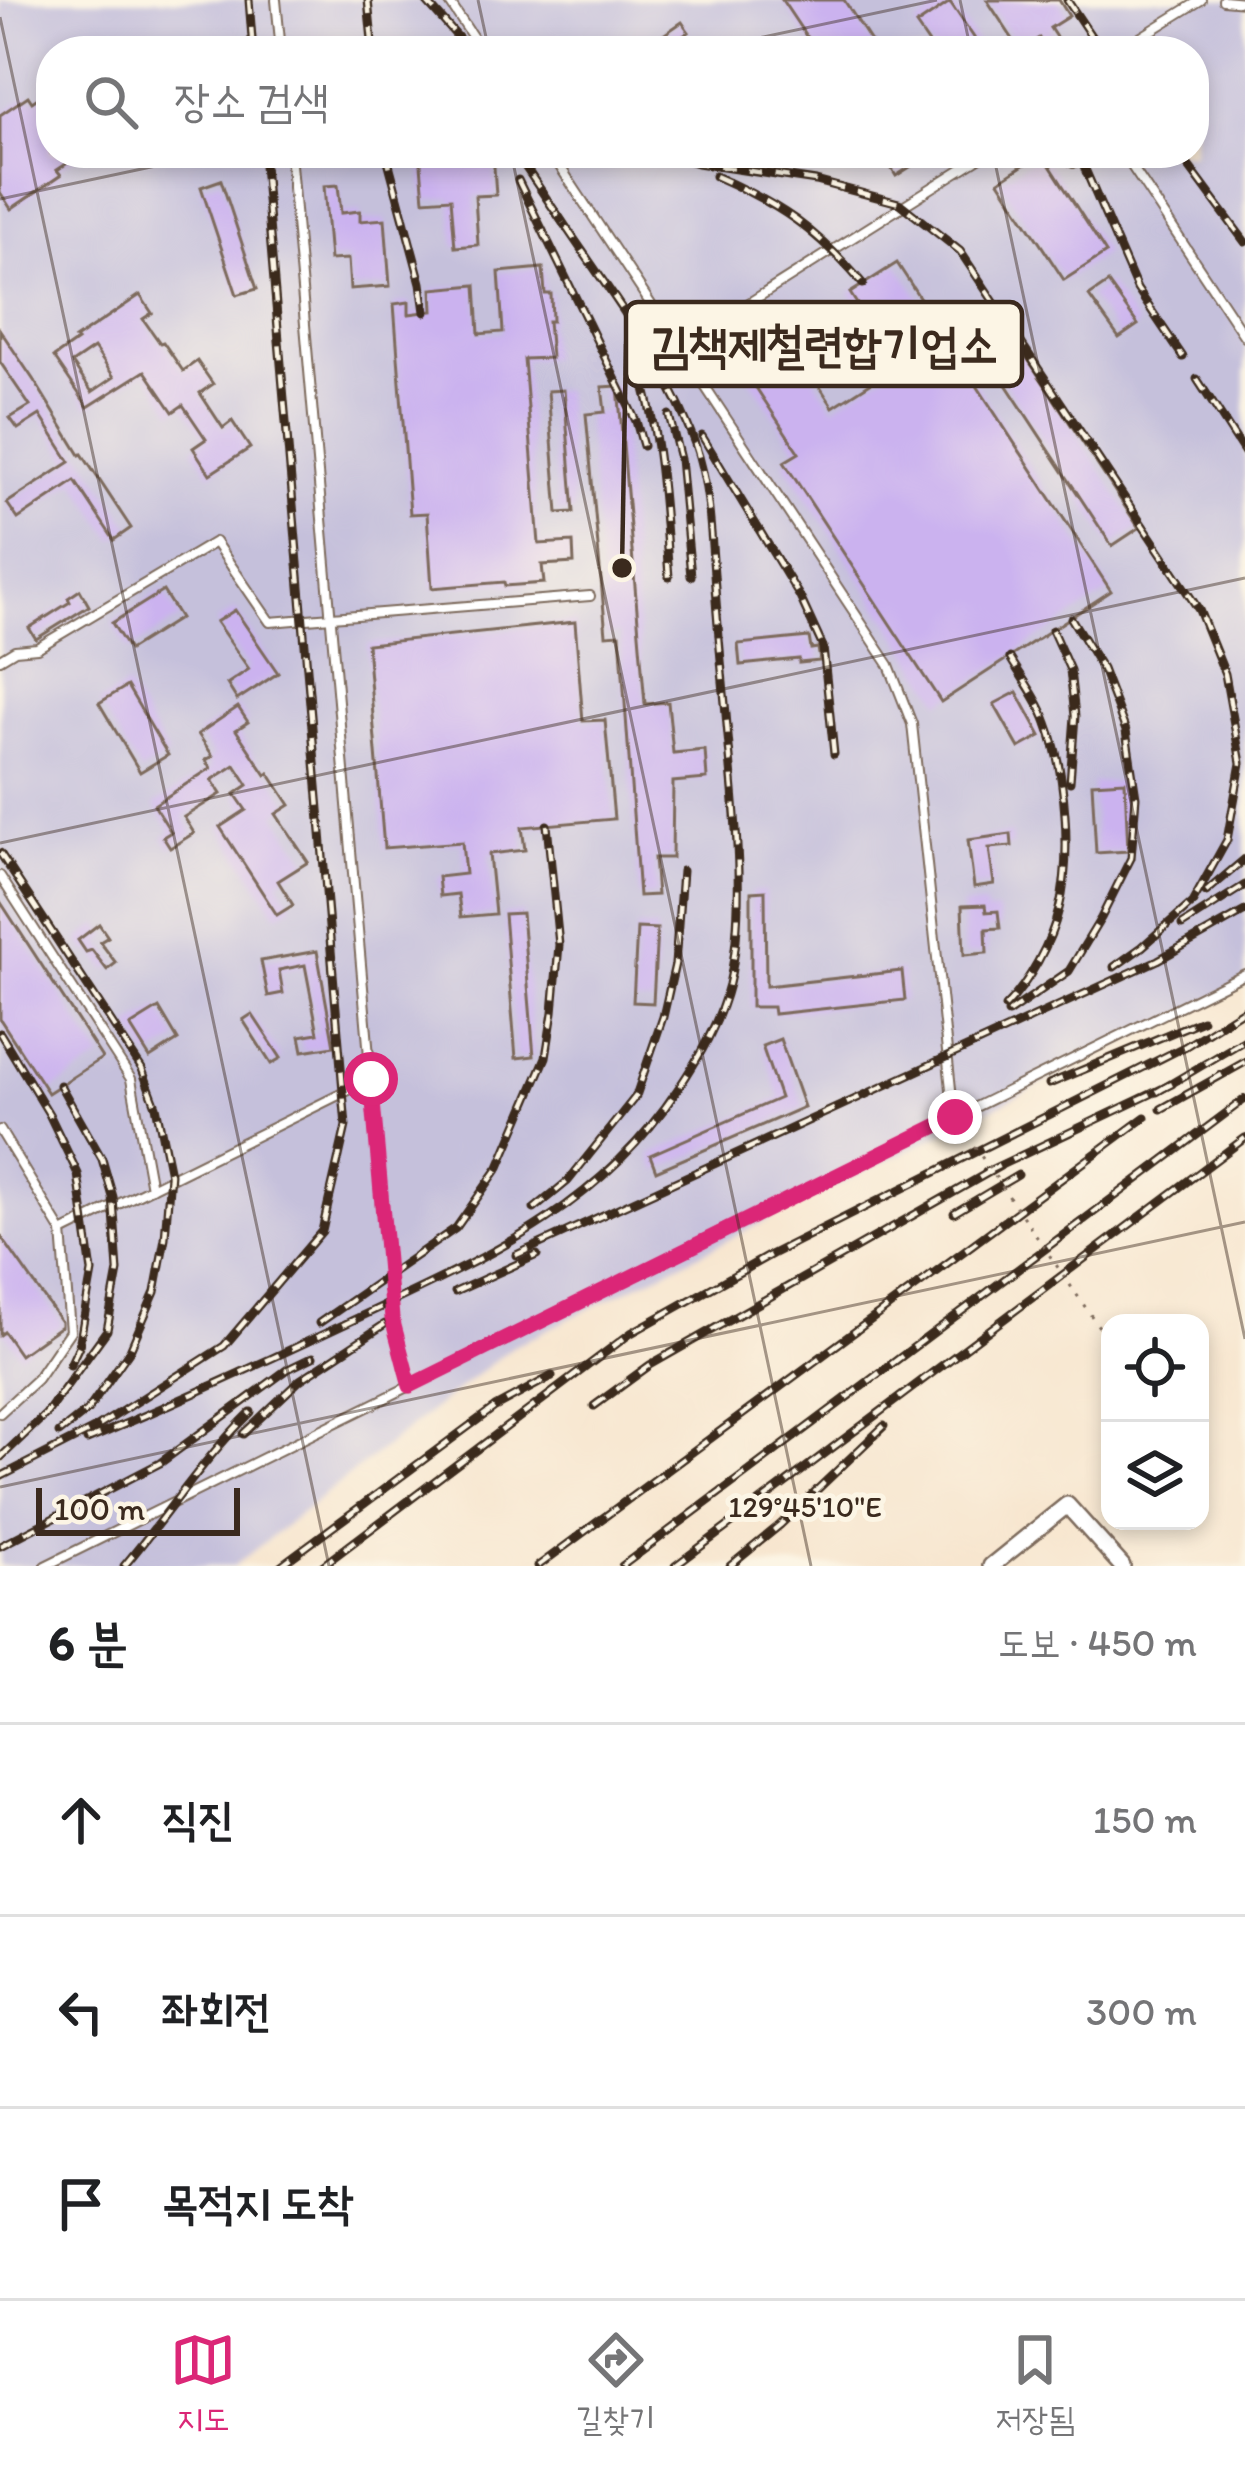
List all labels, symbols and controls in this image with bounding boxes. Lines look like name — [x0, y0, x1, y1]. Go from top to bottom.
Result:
search box — [36, 36, 1209, 168]
icon: search — [78, 69, 144, 135]
text: 장소 검색 — [174, 73, 329, 127]
callout: 김책제철련합기업소 — [626, 302, 1022, 386]
text: 김책제철련합기업소 — [650, 315, 998, 373]
route start — [344, 1052, 398, 1106]
route end — [928, 1090, 982, 1144]
map controls — [1101, 1314, 1209, 1530]
button: locate — [1101, 1314, 1209, 1422]
button: layers — [1101, 1422, 1209, 1530]
scale bar — [36, 1482, 240, 1535]
text: 129°45'10"E — [728, 1488, 882, 1525]
text: 100 m — [54, 1489, 145, 1528]
text: 6 분 — [48, 1612, 128, 1673]
text: 도보 · 450 m — [998, 1619, 1197, 1666]
icon: ahead — [48, 1787, 114, 1853]
text: 직진 — [162, 1791, 234, 1845]
text: 150 m — [1093, 1796, 1197, 1843]
icon: left — [48, 1979, 114, 2045]
text: 좌회전 — [162, 1983, 271, 2037]
text: 300 m — [1086, 1988, 1197, 2035]
icon: arrive — [48, 2171, 114, 2237]
text: 목적지 도착 — [162, 2175, 353, 2229]
tab: 지도 — [170, 2327, 236, 2441]
tab: 길찾기 — [576, 2327, 655, 2441]
tab: 저장됨 — [995, 2327, 1075, 2441]

